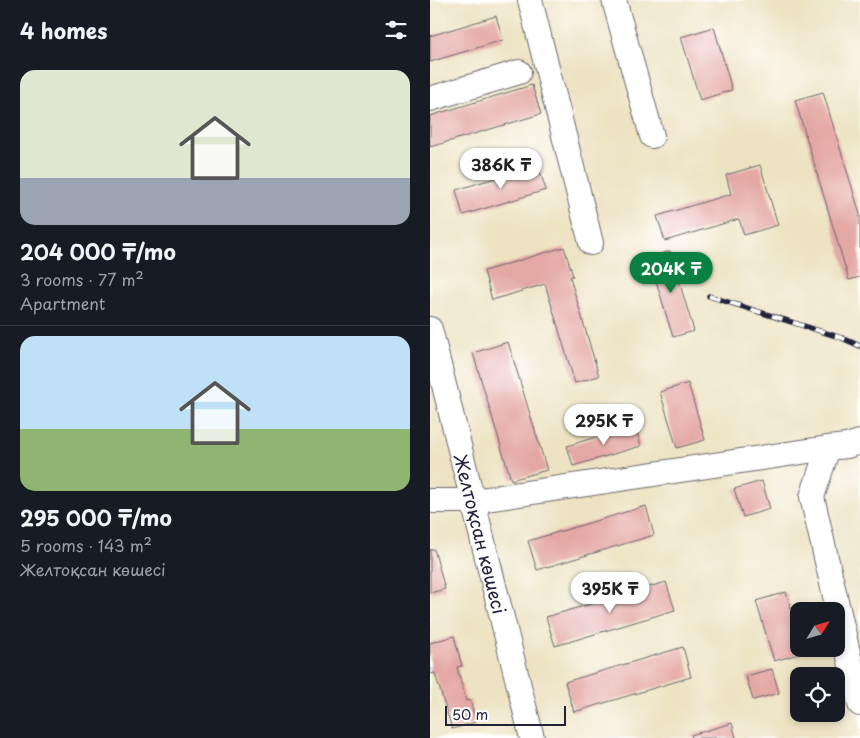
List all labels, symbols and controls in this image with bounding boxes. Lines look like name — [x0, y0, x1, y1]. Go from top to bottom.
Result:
text: 4 homes — [20, 14, 107, 46]
icon: filters — [382, 16, 410, 44]
icon: home — [170, 103, 260, 193]
pin: 386K ₸ — [460, 148, 542, 190]
text: 386K ₸ — [471, 152, 531, 176]
text: 204 000 ₸/mo — [20, 235, 176, 267]
pin: 204K ₸ — [630, 252, 712, 294]
text: 204K ₸ — [641, 256, 701, 280]
text: 3 rooms · 77 m² — [20, 267, 144, 291]
text: Apartment — [20, 291, 105, 315]
icon: home — [170, 368, 260, 458]
pin: 295K ₸ — [563, 404, 645, 446]
text: 295K ₸ — [575, 408, 633, 432]
street label: Желтоқсан көшесі — [448, 451, 514, 617]
text: 295 000 ₸/mo — [20, 501, 172, 533]
text: 5 rooms · 143 m² — [20, 533, 152, 557]
text: Желтоқсан көшесі — [20, 557, 166, 581]
pin: 395K ₸ — [569, 572, 651, 614]
text: 395K ₸ — [582, 576, 638, 600]
north arrow — [790, 602, 845, 658]
map controls — [790, 602, 845, 722]
button: locate — [790, 667, 845, 722]
scale bar — [445, 703, 566, 726]
text: 50 m — [452, 704, 488, 725]

